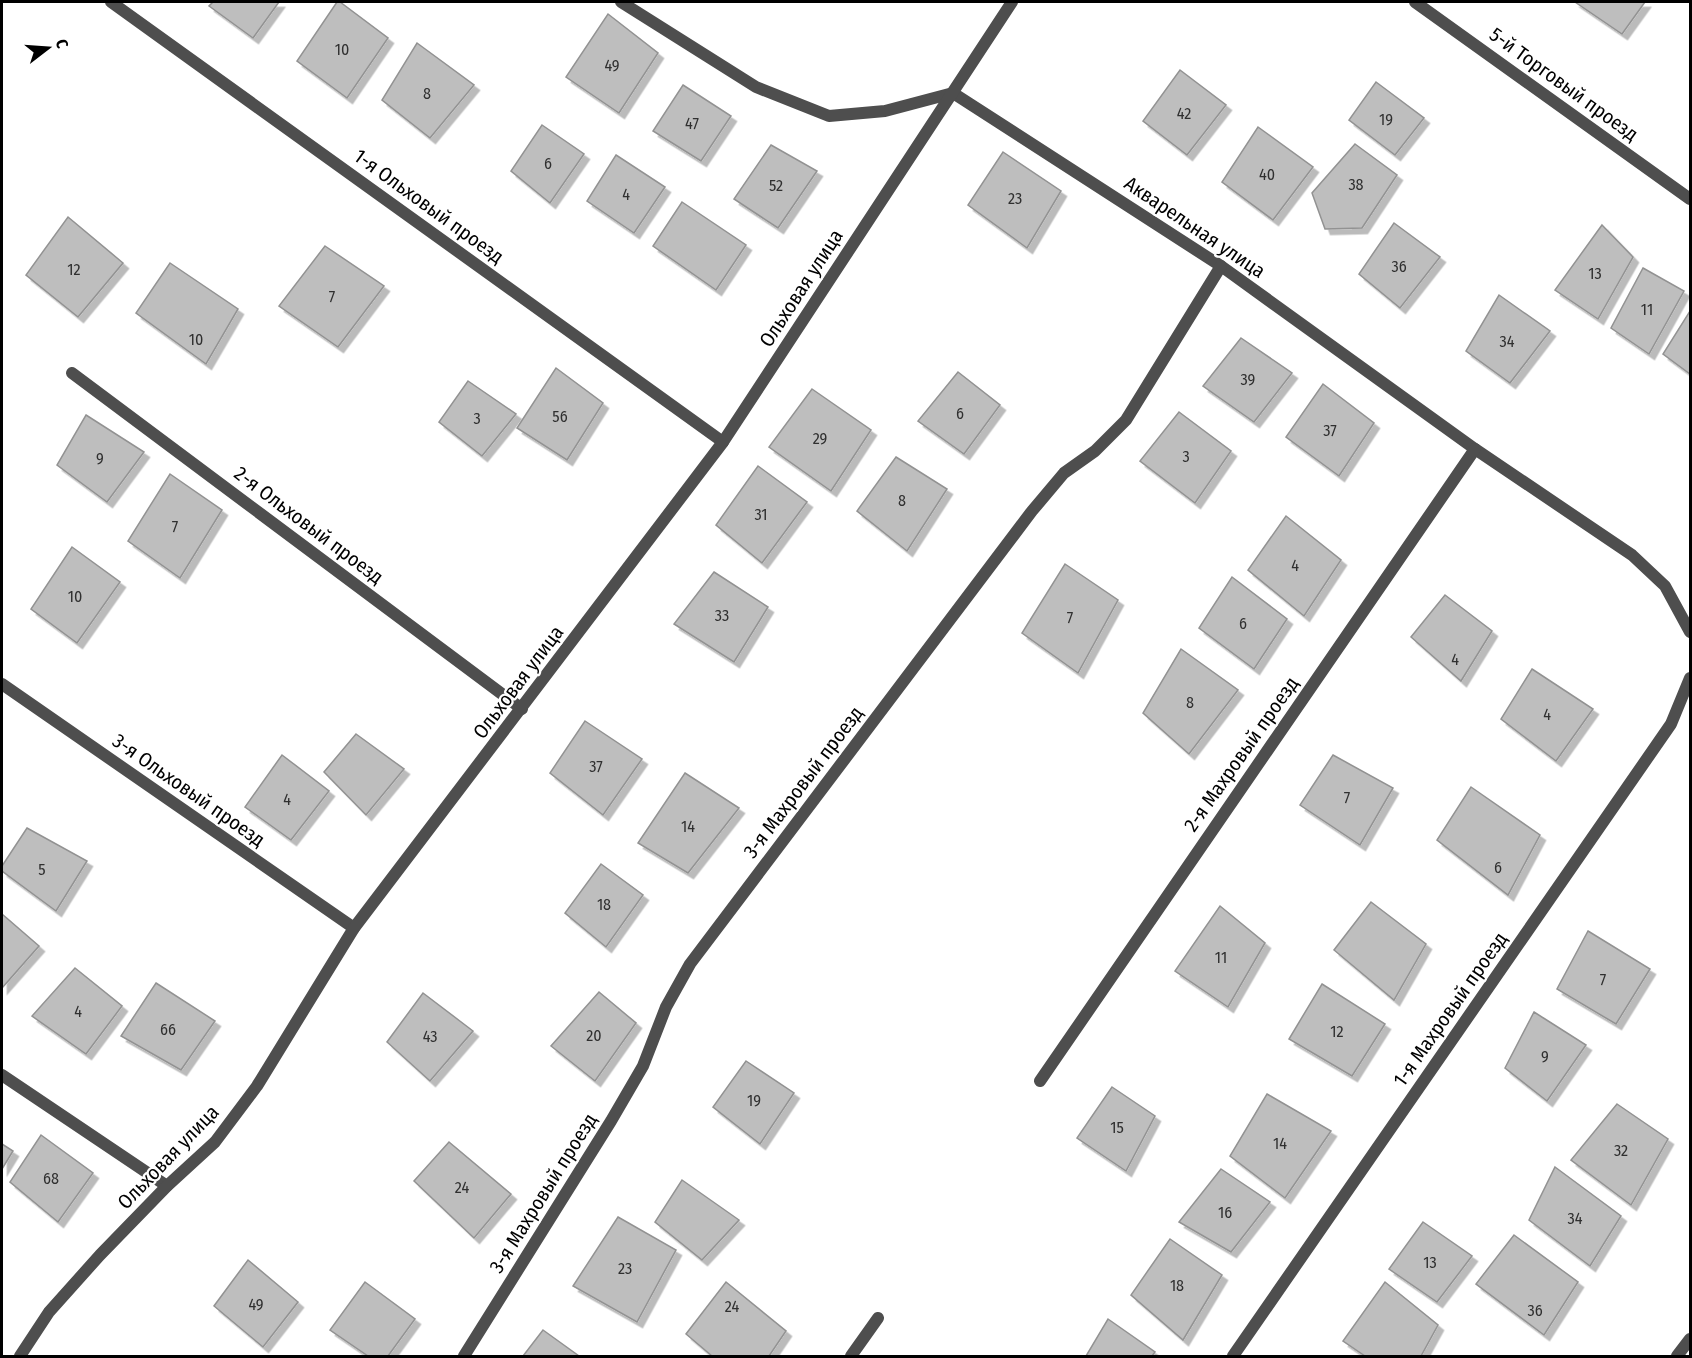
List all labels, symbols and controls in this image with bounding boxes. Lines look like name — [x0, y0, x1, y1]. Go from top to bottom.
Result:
north arrow — [18, 18, 78, 78]
street label: 5-й Торговый проезд — [1485, 22, 1643, 146]
text: С — [52, 37, 72, 51]
house number: 10 — [335, 40, 349, 59]
house number: 49 — [604, 56, 620, 75]
house number: 8 — [423, 84, 431, 103]
house number: 42 — [1177, 104, 1191, 123]
house number: 19 — [1379, 110, 1393, 129]
house number: 47 — [685, 114, 699, 133]
street label: 1-я Ольховый проезд — [349, 144, 509, 268]
house number: 6 — [544, 154, 552, 173]
house number: 40 — [1259, 165, 1275, 184]
street label: Акварельная улица — [1120, 171, 1270, 283]
house number: 38 — [1348, 175, 1364, 194]
house number: 52 — [769, 176, 783, 195]
house number: 4 — [622, 185, 630, 204]
house number: 23 — [1008, 189, 1022, 208]
street label: Ольховая улица — [754, 225, 848, 351]
house number: 36 — [1391, 257, 1407, 276]
house number: 12 — [67, 260, 81, 279]
house number: 13 — [1588, 264, 1602, 283]
house number: 7 — [329, 287, 336, 306]
house number: 11 — [1641, 300, 1653, 319]
house number: 10 — [189, 330, 203, 349]
house number: 34 — [1500, 332, 1515, 351]
house number: 39 — [1241, 370, 1256, 389]
house number: 6 — [956, 404, 964, 423]
house number: 56 — [552, 407, 568, 426]
house number: 3 — [473, 409, 481, 428]
house number: 37 — [1323, 421, 1337, 440]
house number: 29 — [813, 429, 828, 448]
house number: 3 — [1182, 447, 1190, 466]
house number: 9 — [96, 449, 104, 468]
street label: 2-я Ольховый проезд — [230, 461, 388, 589]
house number: 8 — [898, 491, 906, 510]
house number: 31 — [754, 505, 768, 524]
house number: 7 — [172, 517, 179, 536]
house number: 4 — [1291, 556, 1299, 575]
house number: 10 — [68, 587, 82, 606]
house number: 33 — [715, 606, 729, 625]
house number: 7 — [1067, 608, 1074, 627]
house number: 6 — [1239, 614, 1247, 633]
street label: Ольховая улица — [468, 621, 568, 743]
house number: 4 — [1451, 650, 1459, 669]
street label: 2-я Махровый проезд — [1179, 672, 1303, 836]
house number: 8 — [1186, 693, 1194, 712]
street label: 3-я Махровый проезд — [738, 702, 868, 862]
house number: 4 — [1543, 705, 1551, 724]
street label: 3-я Ольховый проезд — [108, 728, 270, 852]
house number: 37 — [589, 757, 603, 776]
house number: 7 — [1344, 788, 1351, 807]
house number: 4 — [283, 790, 291, 809]
house number: 14 — [681, 817, 695, 836]
house number: 6 — [1494, 858, 1502, 877]
house number: 5 — [38, 860, 46, 879]
house number: 18 — [597, 895, 611, 914]
street label: 1-я Махровый проезд — [1388, 927, 1512, 1091]
house number: 11 — [1215, 948, 1227, 967]
house number: 7 — [1600, 970, 1607, 989]
house number: 4 — [74, 1002, 82, 1021]
house number: 66 — [160, 1020, 176, 1039]
house number: 12 — [1330, 1022, 1344, 1041]
house number: 20 — [586, 1026, 602, 1045]
house number: 43 — [423, 1027, 437, 1046]
house number: 9 — [1541, 1047, 1549, 1066]
house number: 19 — [747, 1091, 761, 1110]
street label: Ольховая улица — [112, 1100, 224, 1214]
street label: 3-я Махровый проезд — [484, 1109, 602, 1277]
house number: 15 — [1110, 1118, 1124, 1137]
house number: 14 — [1273, 1134, 1287, 1153]
house number: 32 — [1614, 1141, 1628, 1160]
house number: 68 — [43, 1169, 59, 1188]
house number: 24 — [455, 1178, 469, 1197]
house number: 16 — [1218, 1203, 1232, 1222]
house number: 34 — [1568, 1209, 1583, 1228]
house number: 13 — [1423, 1253, 1437, 1272]
house number: 23 — [618, 1259, 632, 1278]
house number: 18 — [1170, 1276, 1184, 1295]
house number: 49 — [248, 1295, 264, 1314]
house number: 24 — [725, 1297, 739, 1316]
house number: 36 — [1527, 1301, 1543, 1320]

